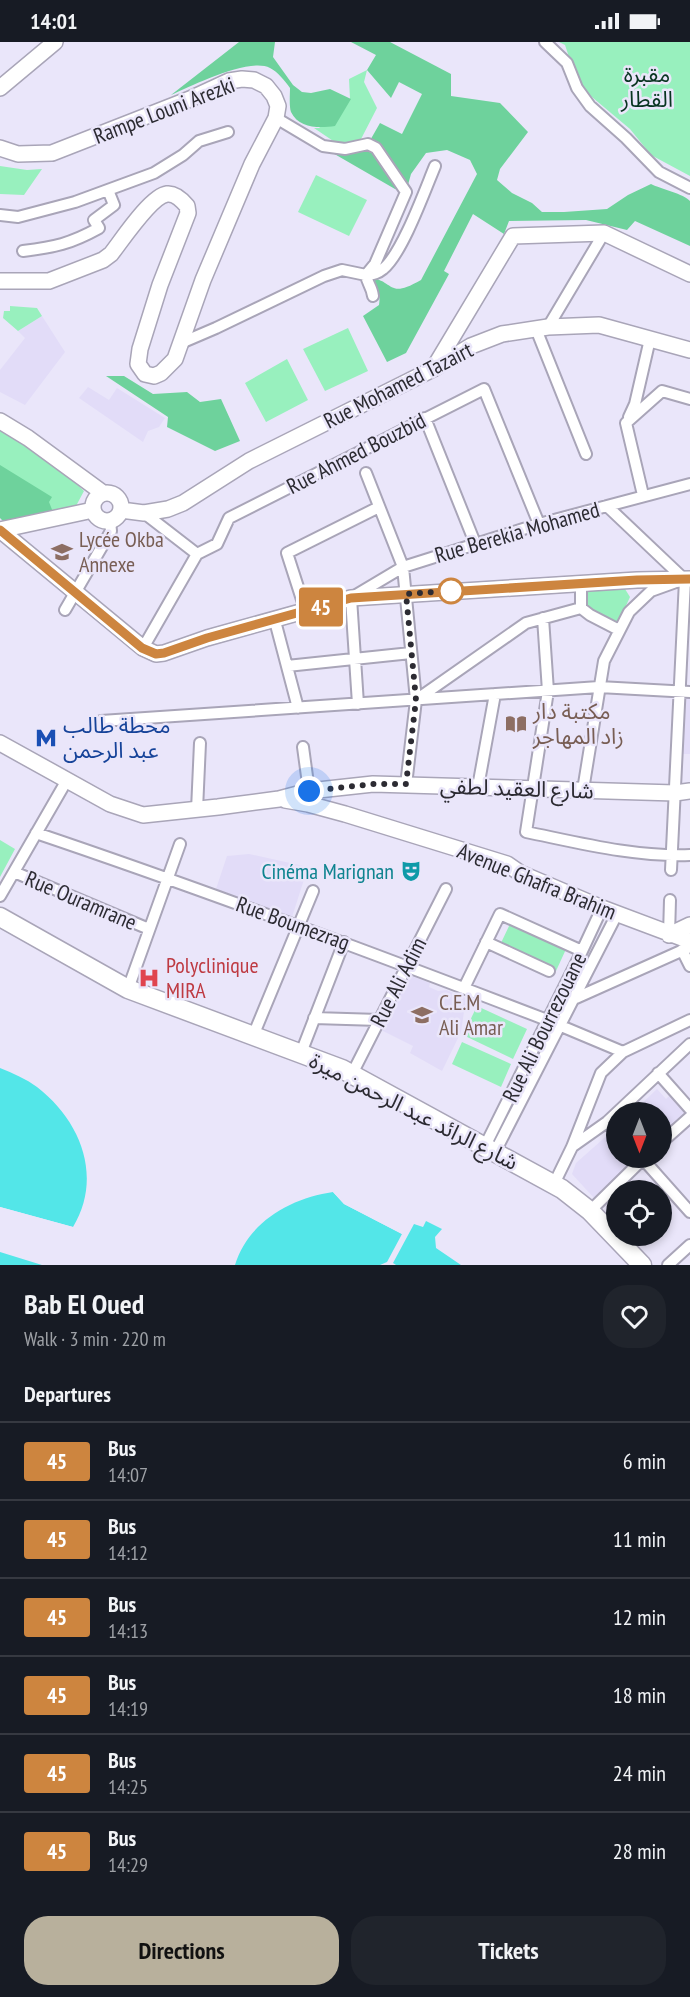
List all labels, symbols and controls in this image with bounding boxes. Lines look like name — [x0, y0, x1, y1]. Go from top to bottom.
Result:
text: 14:01 — [30, 7, 78, 35]
park label: مقبرة القطار — [620, 60, 673, 113]
street label: Rampe Louni Arezki — [89, 70, 239, 150]
street label: Rue Mohamed Tazairt — [319, 335, 477, 435]
street label: Rue Ahmed Bouzbid — [282, 406, 430, 500]
street label: Rue Berekia Mohamed — [431, 495, 603, 569]
place label: Lycée Okba Annexe — [79, 525, 164, 578]
school or university icon: Lycée Okba Annexe — [50, 540, 74, 564]
unlabelled marker — [438, 578, 464, 604]
line badge: 45 — [294, 588, 348, 626]
text: 45 — [311, 594, 331, 621]
place label: مكتبة دار زاد المهاجر — [532, 697, 624, 750]
place label: محطة طالب عبد الرحمن — [63, 711, 171, 764]
library icon: مكتبة دار زاد المهاجر — [504, 712, 528, 736]
metro station icon: محطة طالب عبد الرحمن — [34, 726, 58, 750]
street label: شارع العقيد لطفي — [440, 771, 594, 808]
your location — [294, 776, 324, 806]
street label: Avenue Ghafra Brahim — [454, 836, 620, 926]
place label: Cinéma Marignan — [261, 857, 394, 885]
theatre icon: Cinéma Marignan — [399, 859, 423, 883]
street label: Rue Ouramrane — [21, 864, 141, 936]
street label: Rue Boumezrag — [232, 890, 354, 956]
street label: Rue Ali Adim — [364, 933, 432, 1031]
street label: Rue Ali Bourrezouane — [496, 948, 592, 1106]
place label: Polyclinique MIRA — [166, 951, 259, 1004]
hospital icon: Polyclinique MIRA — [137, 966, 161, 990]
place label: C.E.M Ali Amar — [439, 988, 503, 1041]
school or university icon: C.E.M Ali Amar — [410, 1003, 434, 1027]
street label: شارع الرائد عبد الرحمن ميرة — [303, 1046, 523, 1179]
north arrow — [606, 1102, 672, 1168]
map controls — [606, 1102, 672, 1246]
button: locate — [606, 1180, 672, 1246]
text: Bab El Oued — [24, 1285, 144, 1322]
button: heart — [603, 1285, 666, 1348]
text: Walk · 3 min · 220 m — [24, 1326, 166, 1352]
text: Departures — [24, 1380, 111, 1408]
text: Bus — [108, 1434, 136, 1462]
text: 6 min — [623, 1447, 666, 1475]
text: 45 — [47, 1448, 67, 1475]
text: 14:07 — [108, 1462, 148, 1488]
text: Bus — [108, 1512, 136, 1540]
text: 11 min — [613, 1525, 666, 1553]
text: 45 — [47, 1526, 67, 1553]
text: 14:12 — [108, 1540, 148, 1566]
text: Bus — [108, 1590, 136, 1618]
text: 12 min — [613, 1603, 666, 1631]
text: 45 — [47, 1604, 67, 1631]
text: 14:13 — [108, 1618, 148, 1644]
text: Bus — [108, 1668, 136, 1696]
text: 18 min — [613, 1681, 666, 1709]
text: 45 — [47, 1682, 67, 1709]
text: 14:19 — [108, 1696, 148, 1722]
text: Bus — [108, 1746, 136, 1774]
text: 24 min — [613, 1759, 666, 1787]
text: 45 — [47, 1760, 67, 1787]
text: 14:25 — [108, 1774, 148, 1800]
text: Bus — [108, 1824, 136, 1852]
text: 28 min — [613, 1837, 666, 1865]
text: 45 — [47, 1838, 67, 1865]
text: 14:29 — [108, 1852, 148, 1878]
button: Directions — [24, 1916, 339, 1985]
button: Tickets — [351, 1916, 666, 1985]

